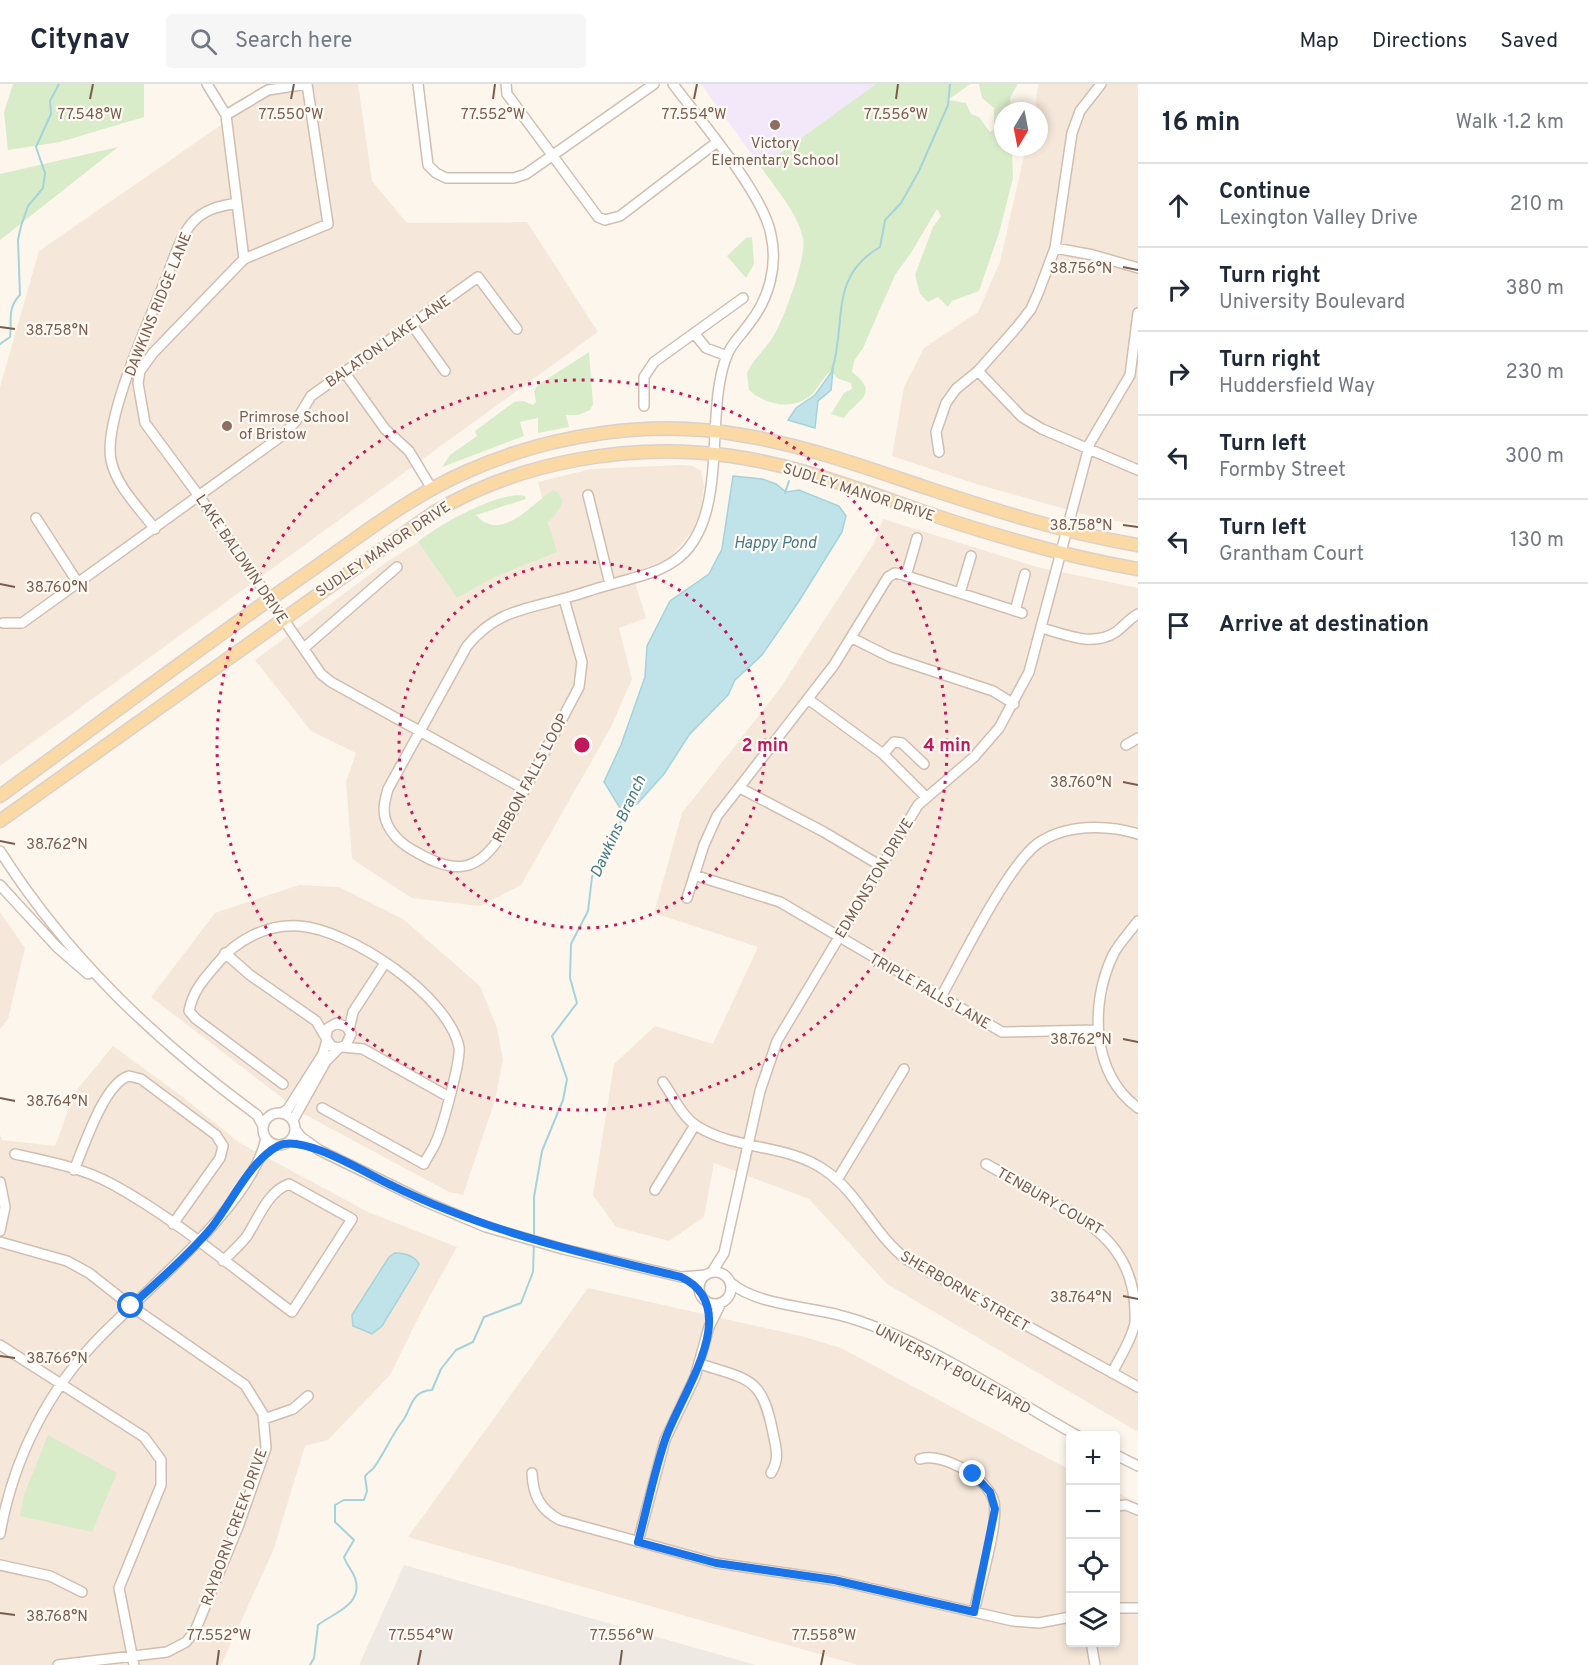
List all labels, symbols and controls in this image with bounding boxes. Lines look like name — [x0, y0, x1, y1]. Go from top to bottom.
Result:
search box — [166, 14, 586, 68]
text: Citynav — [30, 23, 130, 59]
icon: search — [187, 25, 220, 58]
text: Search here — [235, 28, 352, 55]
text: Map — [1299, 28, 1339, 55]
text: Directions — [1372, 28, 1467, 55]
text: Saved — [1500, 28, 1558, 55]
north arrow — [994, 102, 1048, 156]
text: 77.548°W — [58, 106, 122, 125]
text: 77.550°W — [258, 106, 324, 125]
text: 77.552°W — [461, 106, 525, 125]
text: 77.554°W — [661, 106, 727, 125]
text: 77.556°W — [864, 106, 928, 125]
text: 16 min — [1162, 107, 1240, 140]
text: Walk · 1.2 km — [1455, 110, 1564, 136]
marker: Victory Elementary School — [768, 118, 782, 132]
place label: Victory Elementary School — [711, 135, 839, 171]
text: Continue — [1219, 179, 1310, 206]
icon: ahead — [1162, 189, 1195, 222]
text: 210 m — [1510, 192, 1564, 218]
text: Lexington Valley Drive — [1219, 206, 1418, 232]
street label: DAWKINS RIDGE LANE — [122, 230, 197, 380]
text: 38.756°N — [1050, 260, 1112, 279]
text: Turn right — [1219, 263, 1321, 290]
icon: right — [1162, 273, 1195, 306]
text: 380 m — [1505, 276, 1564, 302]
text: University Boulevard — [1219, 290, 1405, 316]
street label: BALATON LAKE LANE — [323, 292, 455, 393]
text: 38.758°N — [25, 322, 89, 341]
text: Turn right — [1219, 347, 1321, 374]
icon: right — [1162, 357, 1195, 390]
text: 230 m — [1505, 360, 1564, 386]
text: Huddersfield Way — [1219, 374, 1375, 400]
place label: Primrose School of Bristow — [239, 409, 349, 445]
marker: Primrose School of Bristow — [220, 419, 234, 433]
text: Turn left — [1219, 431, 1307, 458]
icon: left — [1162, 441, 1195, 474]
text: 300 m — [1505, 444, 1564, 470]
text: Formby Street — [1219, 458, 1346, 484]
street label: SUDLEY MANOR DRIVE — [780, 460, 937, 527]
street label: LAKE BALDWIN DRIVE — [190, 492, 291, 628]
street label: SUDLEY MANOR DRIVE — [313, 498, 455, 602]
text: Turn left — [1219, 515, 1307, 542]
text: 38.758°N — [1049, 517, 1113, 536]
icon: left — [1162, 525, 1195, 558]
text: 130 m — [1510, 528, 1564, 554]
water label: Happy Pond — [734, 534, 817, 554]
text: Grantham Court — [1219, 542, 1364, 568]
text: 38.760°N — [26, 579, 88, 598]
icon: arrive — [1162, 609, 1195, 642]
text: Arrive at destination — [1219, 612, 1429, 639]
street label: RIBBON FALLS LOOP — [489, 711, 573, 847]
centre of rings — [572, 735, 592, 755]
text: 2 min — [741, 735, 789, 758]
text: 4 min — [923, 735, 971, 758]
water label: Dawkins Branch — [586, 772, 651, 881]
text: 38.760°N — [1050, 774, 1112, 793]
street label: EDMONSTON DRIVE — [832, 815, 919, 942]
text: 38.762°N — [26, 836, 88, 855]
street label: TRIPLE FALLS LANE — [865, 950, 993, 1035]
text: 38.762°N — [1050, 1031, 1112, 1050]
text: 38.764°N — [26, 1093, 88, 1112]
street label: TENBURY COURT — [993, 1164, 1106, 1240]
street label: SHERBORNE STREET — [896, 1248, 1032, 1337]
text: 38.764°N — [1050, 1289, 1112, 1308]
route start — [117, 1292, 143, 1318]
street label: UNIVERSITY BOULEVARD — [871, 1321, 1034, 1420]
text: 38.766°N — [26, 1350, 88, 1369]
map controls — [1066, 1431, 1120, 1647]
button: + — [1066, 1431, 1120, 1485]
street label: RAYBORN CREEK DRIVE — [198, 1446, 273, 1609]
route end — [959, 1460, 985, 1486]
button: − — [1066, 1485, 1120, 1539]
button: locate — [1066, 1539, 1120, 1593]
button: layers — [1066, 1593, 1120, 1647]
text: 38.768°N — [26, 1608, 88, 1627]
text: 77.552°W — [187, 1627, 251, 1646]
text: 77.554°W — [388, 1627, 454, 1646]
text: 77.556°W — [590, 1627, 654, 1646]
text: 77.558°W — [792, 1627, 856, 1646]

